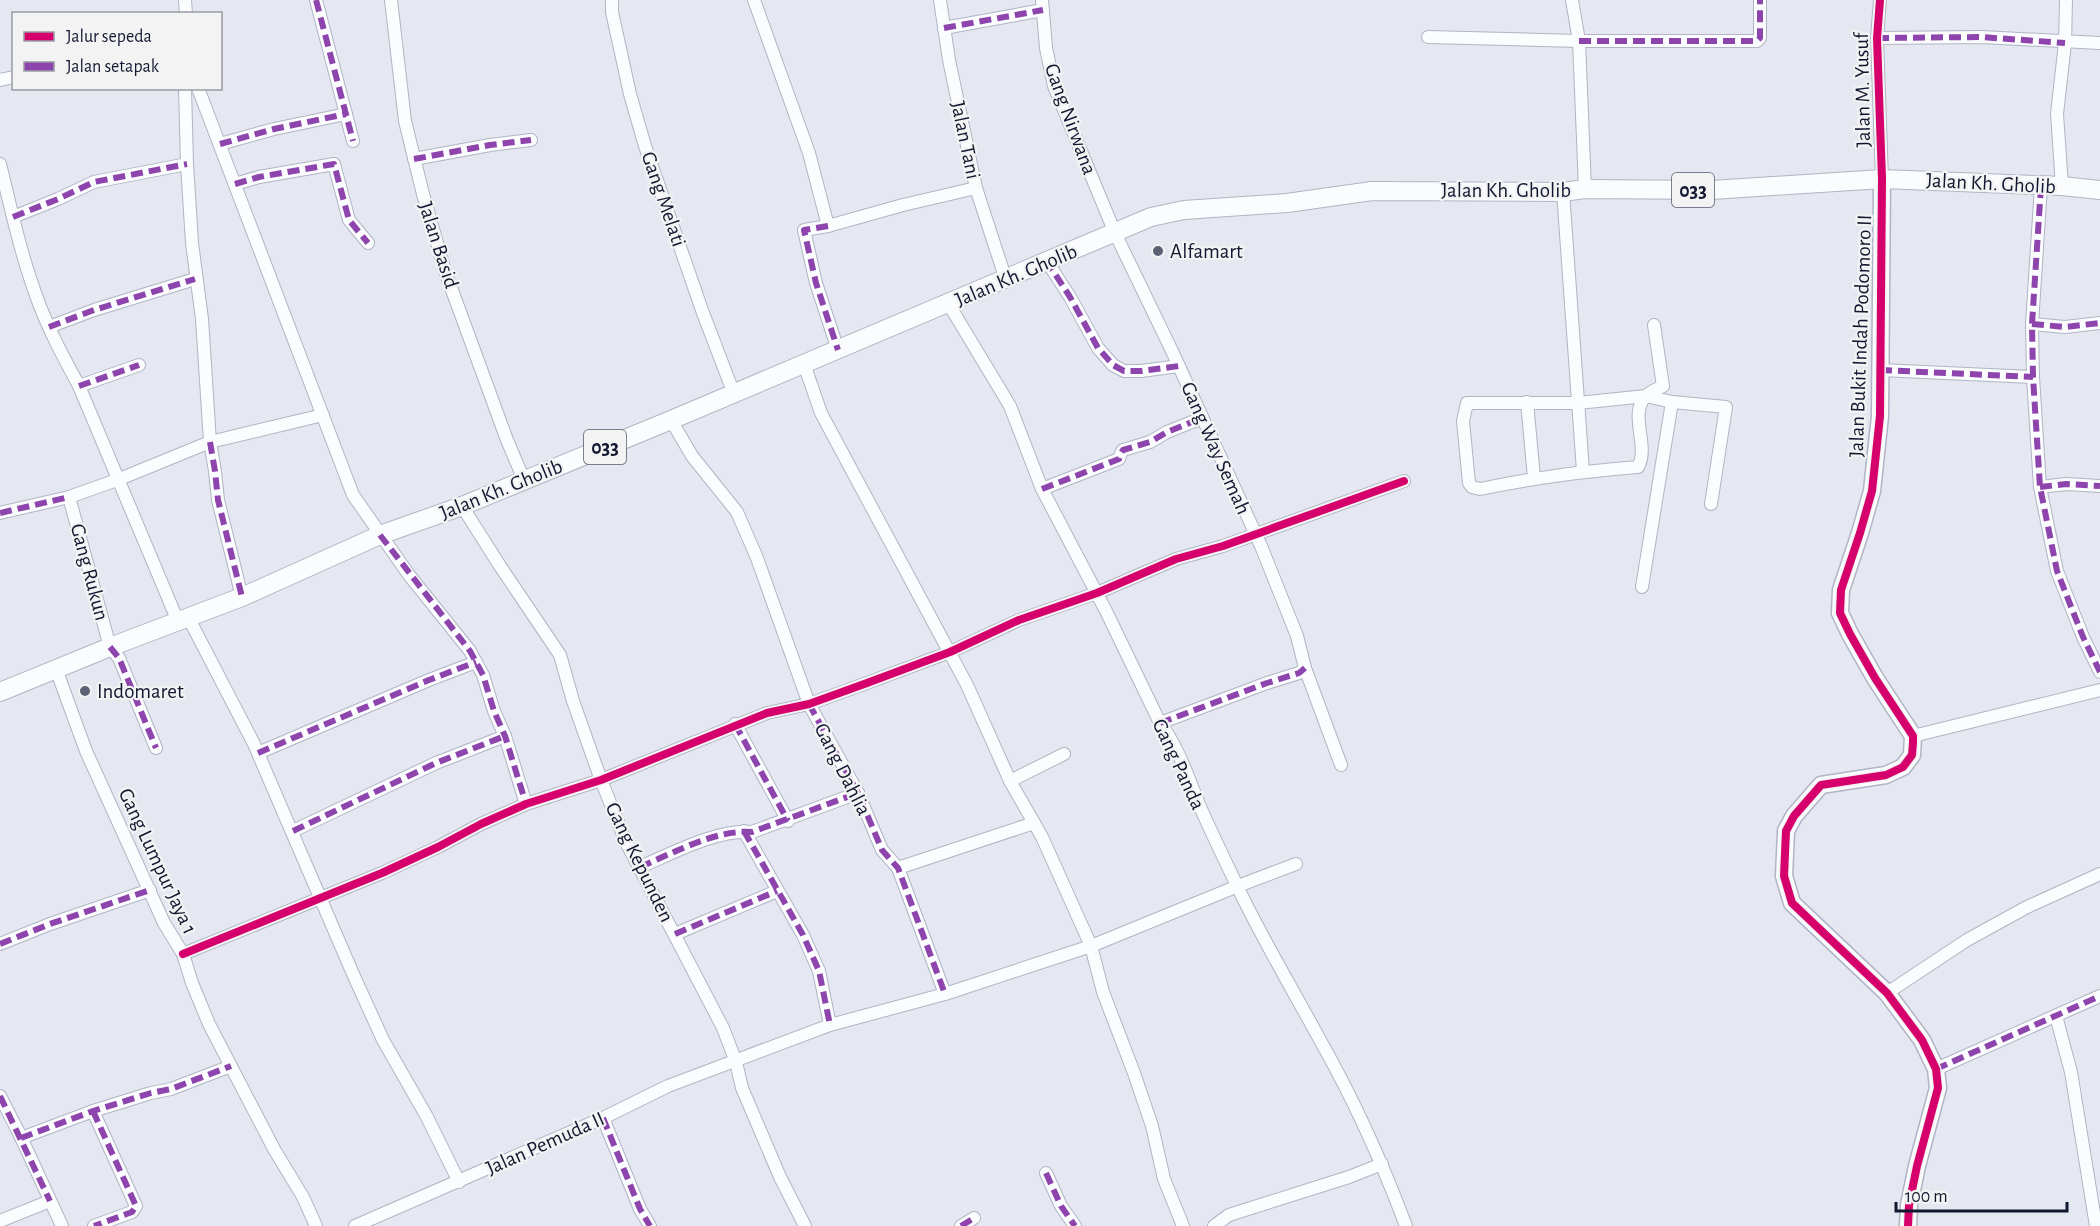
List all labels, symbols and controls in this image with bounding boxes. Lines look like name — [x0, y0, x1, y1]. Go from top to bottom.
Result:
legend — [12, 12, 222, 90]
text: Jalur sepeda — [66, 28, 152, 46]
street label: Jalan M. Yusuf — [1851, 31, 1874, 148]
text: Jalan setapak — [66, 58, 160, 76]
street label: Gang Nirwana — [1041, 61, 1100, 178]
street label: Jalan Tani — [947, 99, 984, 181]
street label: Gang Melati — [637, 149, 690, 249]
street label: Jalan Kh. Gholib — [1925, 170, 2057, 197]
road number: 033 — [1672, 173, 1714, 207]
street label: Jalan Kh. Gholib — [1441, 180, 1571, 201]
street label: Jalan Basid — [415, 199, 462, 291]
street label: Jalan Bukit Indah Podomoro II — [1846, 214, 1875, 458]
street label: Jalan Kh. Gholib — [952, 240, 1080, 311]
place label: Alfamart — [1170, 241, 1243, 262]
marker: Alfamart — [1151, 244, 1165, 258]
street label: Gang Way Semah — [1177, 379, 1254, 518]
road number: 033 — [584, 430, 626, 464]
street label: Jalan Kh. Gholib — [437, 455, 565, 524]
street label: Gang Rukun — [67, 521, 113, 623]
place label: Indomaret — [97, 681, 184, 702]
marker: Indomaret — [78, 684, 92, 698]
street label: Gang Panda — [1148, 715, 1209, 813]
street label: Gang Dahlia — [810, 720, 875, 819]
street label: Gang Lumpur Jaya 1 — [115, 785, 201, 937]
street label: Gang Kepunden — [602, 799, 678, 925]
street label: Jalan Pemuda II — [483, 1108, 608, 1179]
scale bar — [1896, 1175, 2067, 1213]
text: 100 m — [1905, 1188, 1948, 1206]

